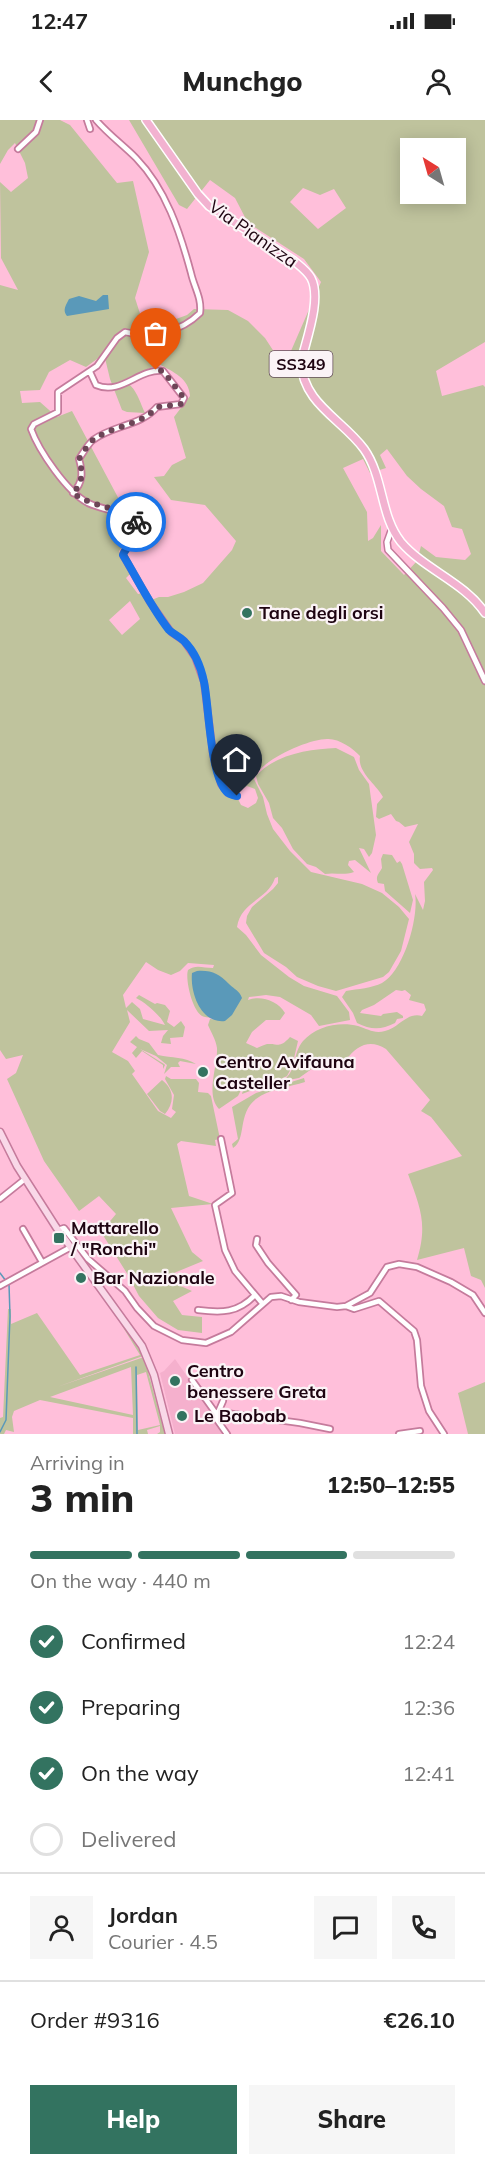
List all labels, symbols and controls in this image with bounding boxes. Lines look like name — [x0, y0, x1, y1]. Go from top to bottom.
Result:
text: 12:47 — [30, 7, 88, 35]
text: Munchgo — [182, 64, 303, 98]
icon: back — [30, 65, 63, 98]
icon: person — [422, 65, 455, 98]
north arrow — [400, 138, 466, 204]
map controls — [400, 138, 466, 204]
street label: Via Pianizza — [204, 195, 302, 273]
pin — [130, 308, 181, 370]
icon: bag — [139, 317, 172, 350]
road number: SS349 — [270, 351, 332, 377]
courier — [106, 492, 166, 552]
icon: bike — [120, 506, 153, 539]
place label: Tane degli orsi — [259, 601, 383, 624]
marker: Tane degli orsi — [240, 606, 254, 620]
pin — [211, 734, 262, 796]
icon: home — [220, 743, 253, 776]
place label: Centro Avifauna Casteller — [215, 1050, 355, 1094]
marker: Centro Avifauna Casteller — [196, 1065, 210, 1079]
place label: Mattarello / "Ronchi" — [70, 1216, 159, 1260]
marker: Mattarello / "Ronchi" — [52, 1231, 66, 1245]
place label: Bar Nazionale — [93, 1266, 215, 1289]
marker: Bar Nazionale — [74, 1271, 88, 1285]
place label: Centro benessere Greta — [187, 1359, 326, 1403]
marker: Centro benessere Greta — [168, 1374, 182, 1388]
place label: Le Baobab — [194, 1404, 287, 1427]
marker: Le Baobab — [175, 1409, 189, 1423]
text: Arriving in — [30, 1450, 125, 1475]
text: 12:50–12:55 — [327, 1471, 455, 1499]
text: 3 min — [30, 1473, 135, 1522]
text: On the way · 440 m — [30, 1568, 211, 1593]
icon: check — [30, 1625, 63, 1658]
text: Confirmed — [81, 1627, 186, 1655]
text: 12:24 — [402, 1629, 455, 1654]
icon: check — [30, 1691, 63, 1724]
text: Preparing — [81, 1693, 181, 1721]
text: 12:36 — [402, 1695, 455, 1720]
icon: check — [30, 1757, 63, 1790]
text: On the way — [81, 1759, 199, 1787]
text: 12:41 — [402, 1761, 455, 1786]
text: Delivered — [81, 1825, 176, 1853]
button: person — [30, 1896, 93, 1959]
button: chat — [314, 1896, 377, 1959]
button: phone — [392, 1896, 455, 1959]
text: Jordan — [108, 1901, 178, 1929]
text: Courier · 4.5 — [108, 1929, 218, 1954]
text: Order #9316 — [30, 2006, 160, 2034]
text: €26.10 — [384, 2006, 455, 2034]
button: Help — [30, 2085, 237, 2154]
button: Share — [249, 2085, 455, 2154]

